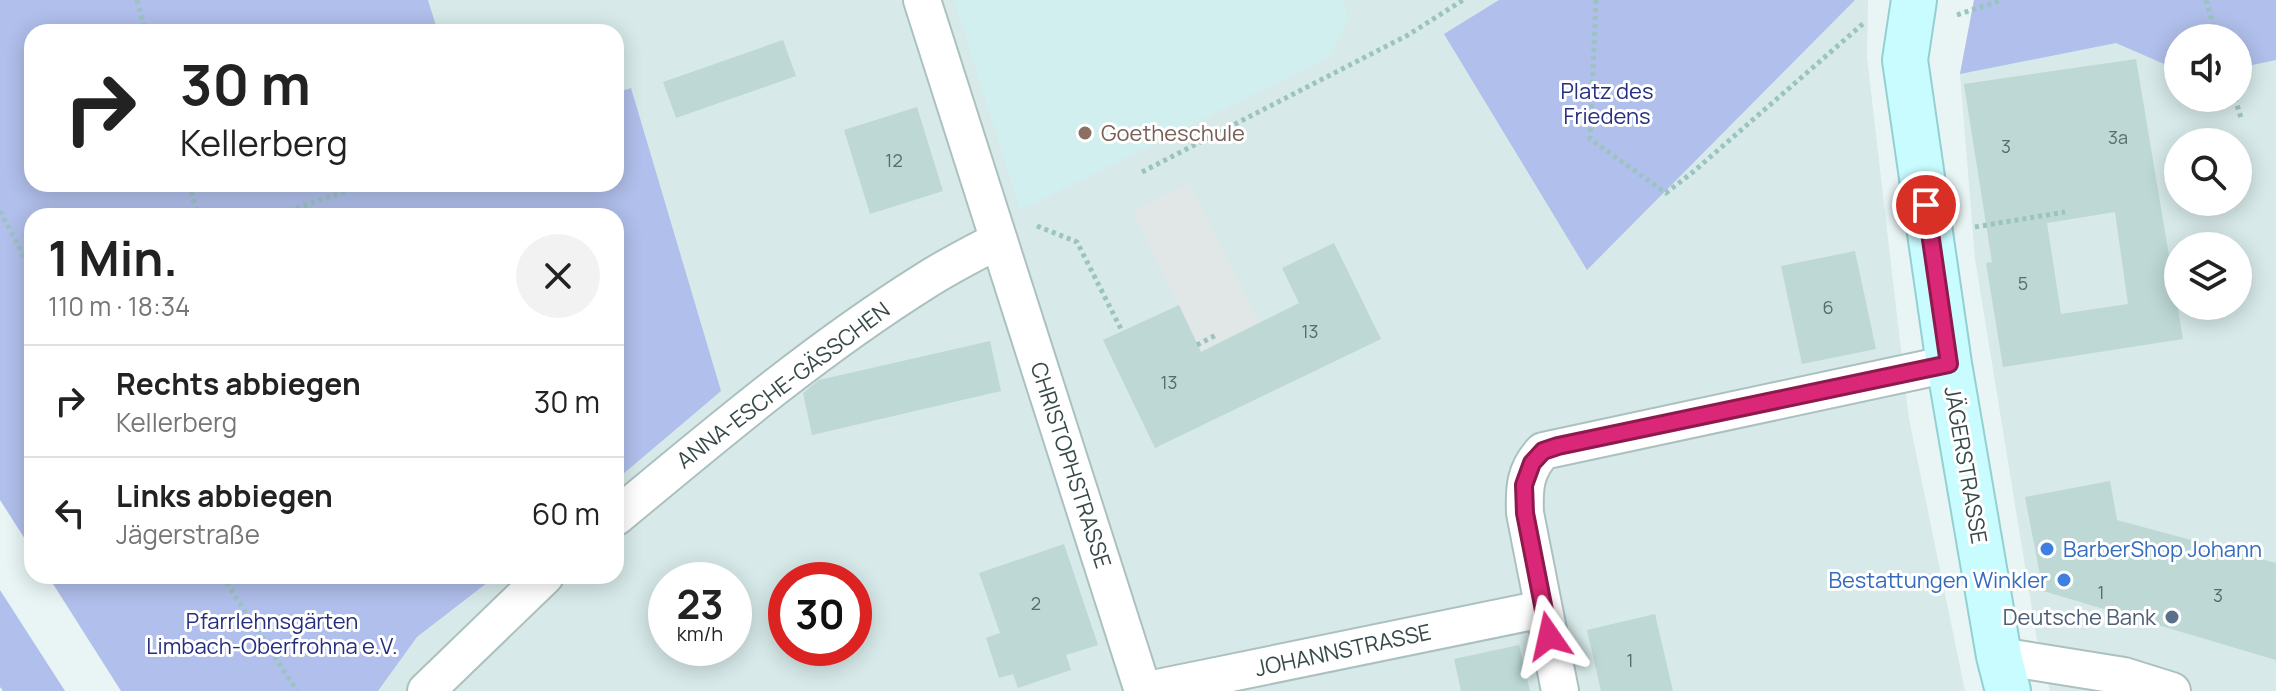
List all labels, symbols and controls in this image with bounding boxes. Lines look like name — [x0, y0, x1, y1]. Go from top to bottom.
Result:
map controls — [2164, 24, 2252, 320]
button: sound — [2164, 24, 2252, 112]
text: 30 m — [180, 45, 311, 122]
icon: right — [48, 56, 152, 160]
park label: Platz des Friedens — [1561, 76, 1653, 131]
text: Kellerberg — [180, 118, 348, 167]
place label: Goetheschule — [1101, 118, 1245, 148]
marker: Goetheschule — [1076, 124, 1094, 142]
house number: 3a — [2108, 125, 2128, 149]
button: search — [2164, 128, 2252, 216]
house number: 3 — [2001, 134, 2011, 158]
house number: 12 — [885, 148, 903, 172]
pin — [1892, 171, 1960, 239]
icon: arrive — [1904, 183, 1948, 227]
text: 1 Min. — [48, 225, 178, 290]
button: layers — [2164, 232, 2252, 320]
button: close — [516, 234, 600, 318]
house number: 5 — [2018, 271, 2028, 295]
text: 110 m · 18:34 — [48, 288, 190, 324]
street label: ANNA-ESCHE-GÄSSCHEN — [670, 295, 896, 475]
house number: 6 — [1822, 295, 1834, 319]
house number: 13 — [1302, 319, 1318, 343]
street label: CHRISTOPHSTRASSE — [1024, 358, 1118, 572]
text: Rechts abbiegen — [116, 363, 361, 404]
house number: 13 — [1161, 370, 1177, 394]
icon: right — [48, 379, 92, 423]
text: 30 m — [534, 381, 600, 422]
street label: JÄGERSTRASSE — [1937, 384, 1995, 546]
text: Kellerberg — [116, 404, 237, 440]
text: Links abbiegen — [116, 475, 333, 516]
icon: left — [48, 491, 92, 535]
text: 60 m — [532, 493, 600, 534]
text: Jägerstraße — [116, 516, 260, 552]
place label: BarberShop Johann — [2063, 534, 2262, 564]
marker: BarberShop Johann — [2038, 540, 2056, 558]
speed limit sign: 30 — [768, 562, 872, 666]
place label: Bestattungen Winkler — [1828, 565, 2048, 595]
marker: Bestattungen Winkler — [2055, 571, 2073, 589]
text: 23 — [676, 576, 724, 631]
house number: 1 — [2097, 580, 2105, 604]
house number: 3 — [2213, 583, 2223, 607]
house number: 2 — [1031, 591, 1041, 615]
position arrow — [1507, 594, 1591, 678]
place label: Deutsche Bank — [2003, 602, 2157, 632]
park label: Pfarrlehnsgärten Limbach-Oberfrohna e.V. — [146, 606, 398, 661]
marker: Deutsche Bank — [2163, 608, 2181, 626]
street label: JOHANNSTRASSE — [1252, 617, 1434, 683]
text: km/h — [677, 620, 723, 647]
house number: 1 — [1626, 648, 1634, 672]

